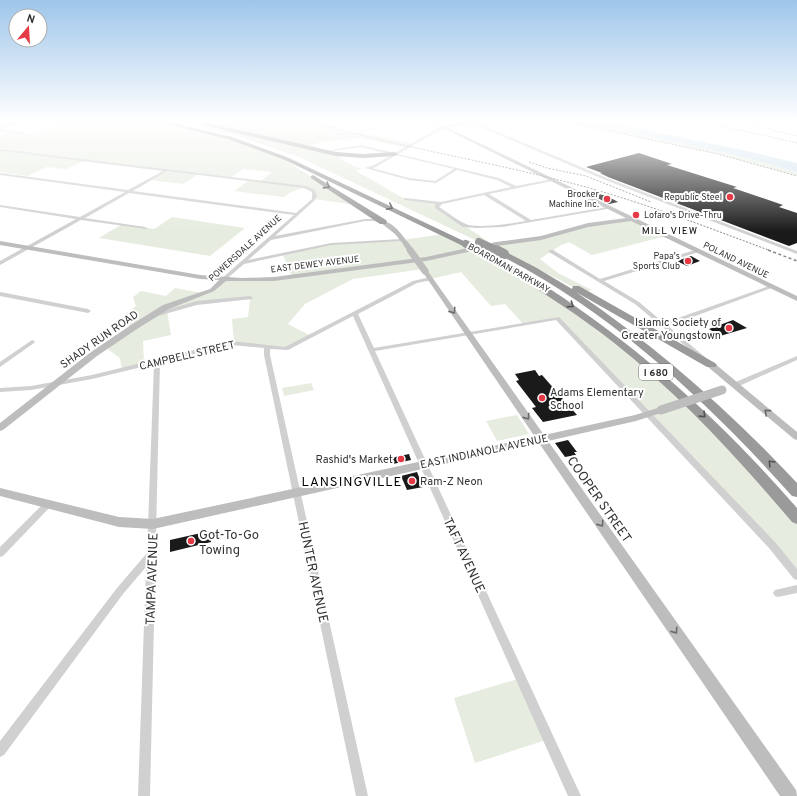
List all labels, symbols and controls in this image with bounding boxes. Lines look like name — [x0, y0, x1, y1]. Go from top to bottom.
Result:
north arrow — [8, 8, 48, 48]
text: N — [25, 12, 37, 27]
one-way arrow — [323, 181, 330, 189]
place label: Brocker Machine Inc. — [549, 189, 599, 210]
place label: Republic Steel — [664, 192, 722, 203]
marker: Republic Steel — [725, 192, 735, 202]
marker: Brocker Machine Inc. — [602, 194, 612, 204]
one-way arrow — [386, 202, 393, 210]
marker: Lofaro's Drive-Thru — [631, 210, 641, 220]
place label: Lofaro's Drive-Thru — [644, 210, 722, 221]
street label: POWERSDALE AVENUE — [207, 213, 284, 284]
district label: MILL VIEW — [642, 225, 698, 238]
street label: POLAND AVENUE — [701, 240, 770, 281]
street label: BOARDMAN PARKWAY — [466, 241, 552, 296]
place label: Papa's Sports Club — [633, 251, 680, 272]
street label: EAST DEWEY AVENUE — [270, 254, 360, 275]
marker: Papa's Sports Club — [683, 256, 693, 266]
one-way arrow — [567, 300, 574, 308]
one-way arrow — [448, 306, 455, 313]
street label: SHADY RUN ROAD — [58, 308, 141, 372]
place label: Islamic Society of Greater Youngstown — [621, 316, 721, 343]
marker: Islamic Society of Greater Youngstown — [724, 323, 734, 333]
street label: CAMPBELL STREET — [138, 338, 236, 374]
road number: I 680 — [639, 364, 673, 380]
place label: Adams Elementary School — [550, 386, 644, 413]
marker: Adams Elementary School — [537, 393, 547, 403]
one-way arrow — [765, 410, 772, 417]
one-way arrow — [698, 411, 706, 418]
one-way arrow — [522, 413, 529, 420]
street label: EAST INDIANOLA AVENUE — [419, 432, 549, 472]
place label: Rashid's Market — [315, 453, 393, 467]
marker: Rashid's Market — [396, 454, 406, 464]
street label: COOPER STREET — [563, 454, 634, 546]
one-way arrow — [768, 460, 775, 468]
district label: LANSINGVILLE — [302, 475, 402, 491]
place label: Ram-Z Neon — [420, 475, 483, 489]
marker: Ram-Z Neon — [407, 476, 417, 486]
street label: TAFT AVENUE — [439, 516, 488, 596]
street label: HUNTER AVENUE — [293, 520, 331, 625]
one-way arrow — [596, 520, 604, 527]
place label: Got-To-Go Towing — [199, 528, 259, 559]
street label: TAMPA AVENUE — [143, 533, 163, 625]
marker: Got-To-Go Towing — [186, 536, 196, 546]
one-way arrow — [670, 627, 678, 634]

